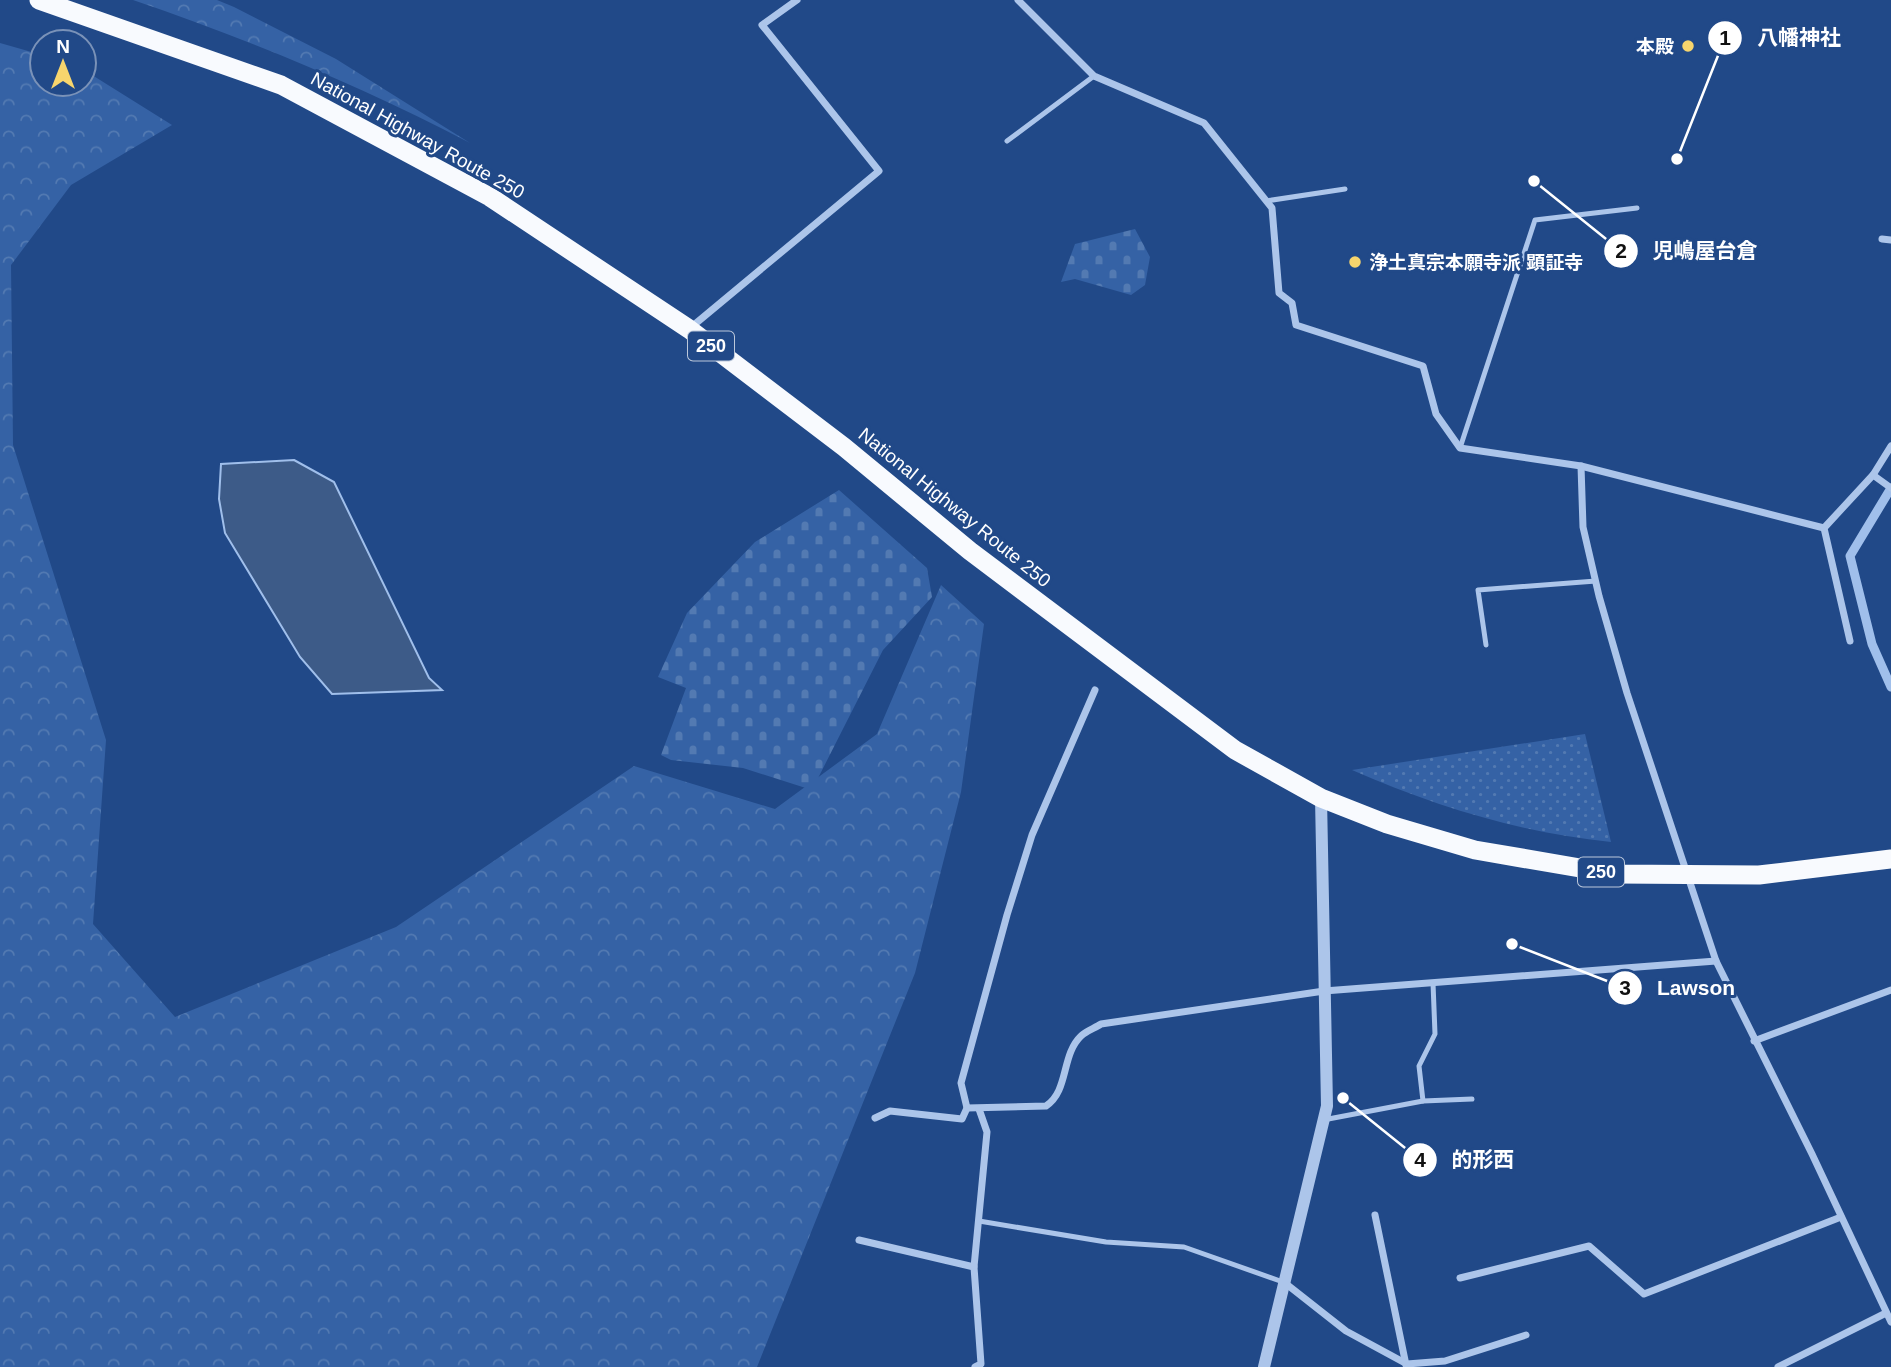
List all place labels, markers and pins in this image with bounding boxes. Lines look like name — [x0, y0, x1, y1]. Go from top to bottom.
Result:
callout: 八幡神社 — [1708, 17, 1855, 59]
place label: 本殿 — [1636, 36, 1674, 57]
marker: 本殿 — [1680, 38, 1696, 54]
callout: 児嶋屋台倉 — [1603, 230, 1771, 272]
place label: 浄土真宗本願寺派 顕証寺 — [1369, 252, 1583, 273]
marker: 浄土真宗本願寺派 顕証寺 — [1347, 254, 1363, 270]
callout: Lawson — [1608, 967, 1749, 1009]
callout: 的形西 — [1402, 1139, 1528, 1181]

